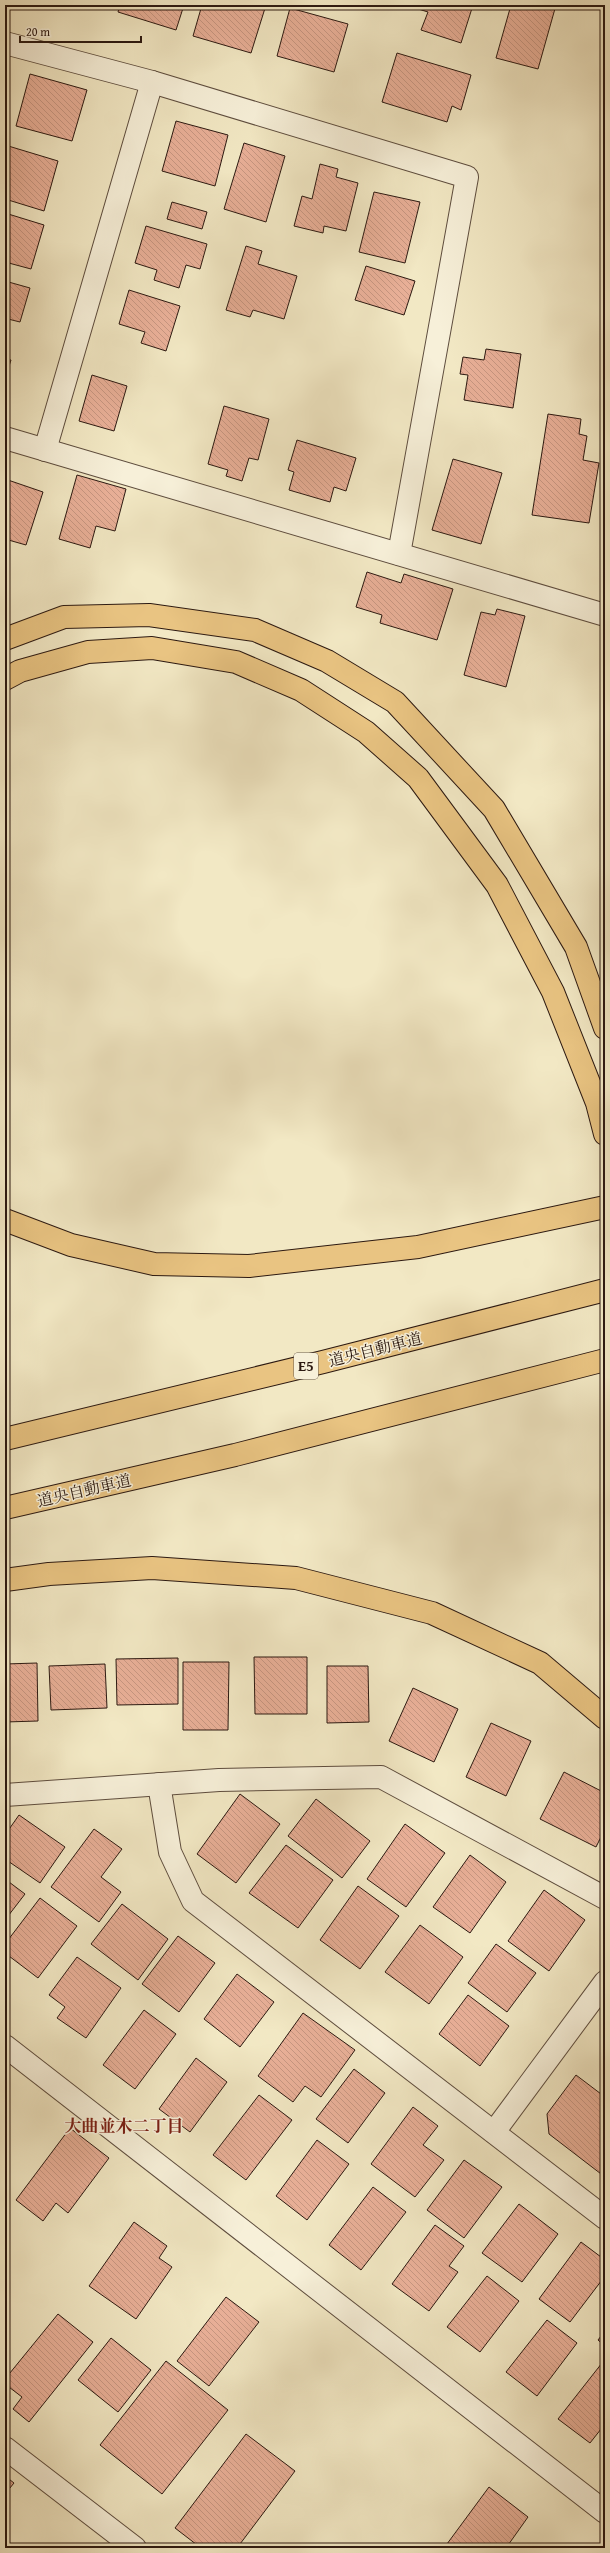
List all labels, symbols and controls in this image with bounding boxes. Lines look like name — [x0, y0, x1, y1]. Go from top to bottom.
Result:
scale bar — [20, 18, 141, 44]
text: 20 m — [26, 23, 50, 40]
street label: 道央自動車道 — [326, 1326, 424, 1372]
road number: E5 — [294, 1353, 318, 1379]
street label: 道央自動車道 — [35, 1468, 133, 1512]
district label: 大曲並木二丁目 — [65, 2113, 184, 2138]

